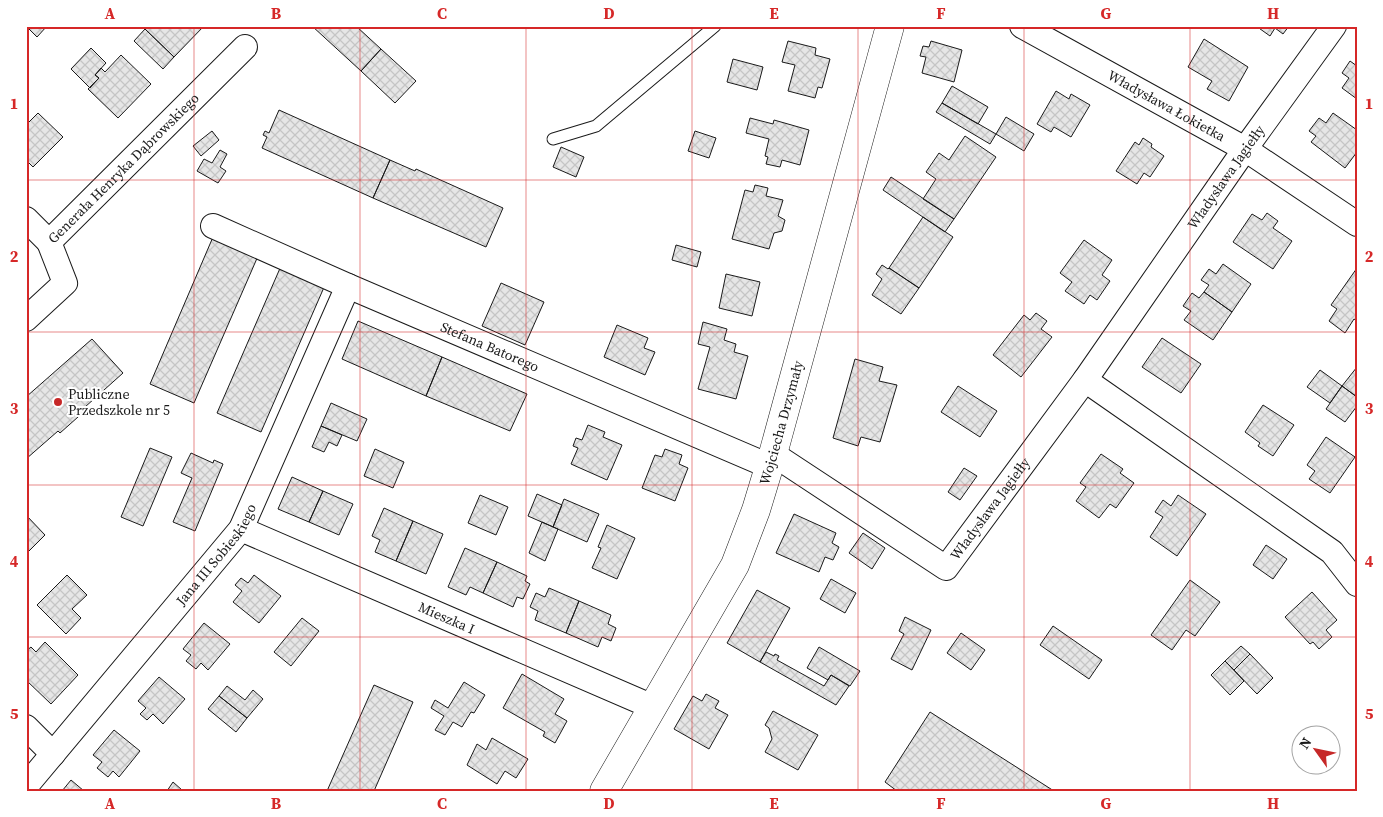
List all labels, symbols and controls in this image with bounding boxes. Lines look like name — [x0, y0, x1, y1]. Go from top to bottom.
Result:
text: A — [105, 2, 116, 24]
text: B — [271, 2, 282, 24]
text: C — [437, 2, 447, 24]
text: D — [603, 2, 615, 24]
text: E — [769, 2, 779, 24]
text: F — [936, 2, 946, 24]
text: G — [1101, 2, 1112, 24]
text: H — [1267, 2, 1279, 24]
street label: Władysława Łokietka — [1104, 65, 1230, 147]
street label: Generała Henryka Dąbrowskiego — [43, 88, 204, 248]
text: 1 — [10, 92, 18, 114]
text: 1 — [1365, 92, 1373, 114]
street label: Władysława Jagiełły — [1182, 120, 1270, 233]
text: 2 — [10, 245, 19, 267]
text: 2 — [1365, 245, 1374, 267]
street label: Stefana Batorego — [437, 317, 543, 377]
street label: Wojciecha Drzymały — [754, 358, 808, 487]
place label: Publiczne Przedszkole nr 5 — [68, 384, 170, 420]
marker: Publiczne Przedszkole nr 5 — [52, 396, 64, 408]
text: 3 — [10, 397, 19, 419]
text: 3 — [1365, 397, 1374, 419]
street label: Władysława Jagiełły — [945, 453, 1035, 564]
street label: Jana III Sobieskiego — [171, 500, 261, 610]
text: 4 — [10, 550, 19, 572]
text: 4 — [1365, 550, 1374, 572]
street label: Mieszka I — [415, 597, 478, 639]
text: 5 — [10, 702, 19, 724]
text: 5 — [1365, 702, 1374, 724]
north arrow — [1290, 724, 1340, 774]
text: N — [1294, 733, 1316, 753]
text: A — [105, 792, 116, 814]
text: B — [271, 792, 282, 814]
text: C — [437, 792, 447, 814]
text: D — [603, 792, 615, 814]
text: E — [769, 792, 779, 814]
text: F — [936, 792, 946, 814]
text: G — [1101, 792, 1112, 814]
text: H — [1267, 792, 1279, 814]

